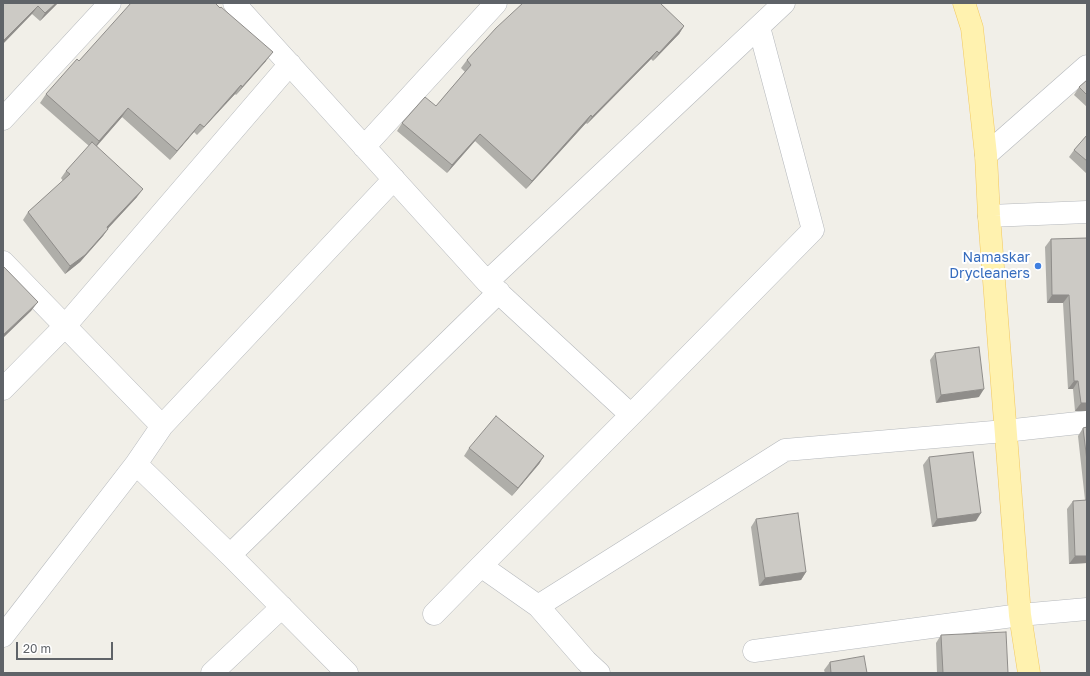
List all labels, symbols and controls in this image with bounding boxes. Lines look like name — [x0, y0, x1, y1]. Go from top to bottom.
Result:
place label: Namaskar Drycleaners — [949, 250, 1030, 282]
marker: Namaskar Drycleaners — [1033, 261, 1043, 271]
scale bar — [18, 634, 115, 660]
text: 20 m — [23, 641, 51, 656]

